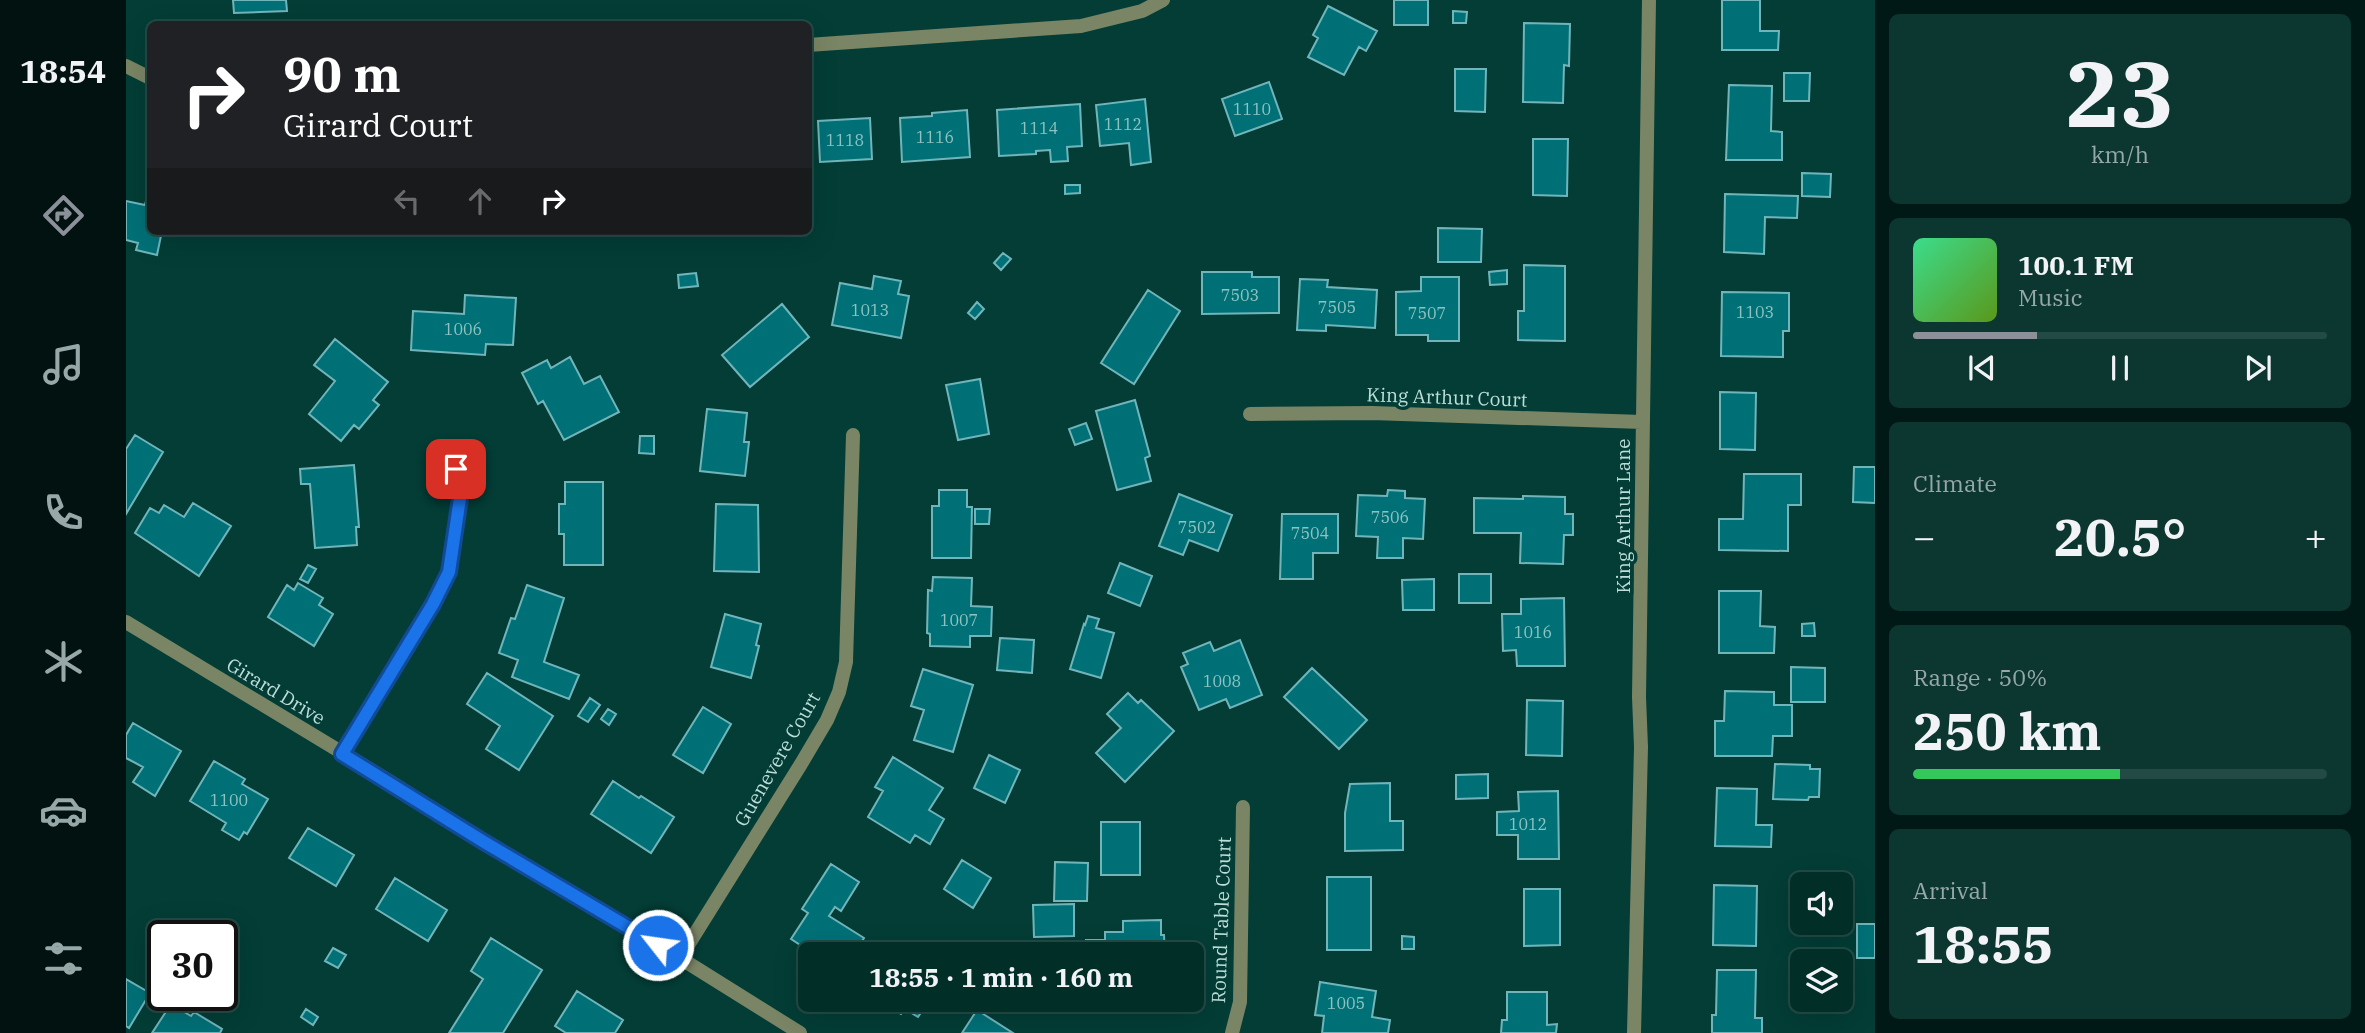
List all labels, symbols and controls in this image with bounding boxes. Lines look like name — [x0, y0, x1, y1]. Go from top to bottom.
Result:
text: 23 — [2065, 34, 2175, 152]
text: 90 m — [283, 42, 401, 105]
icon: right — [168, 49, 259, 140]
text: 18:54 — [20, 50, 106, 92]
house number: 1110 — [1233, 99, 1271, 119]
text: Girard Court — [283, 104, 473, 146]
house number: 1112 — [1104, 114, 1142, 134]
house number: 1114 — [1020, 118, 1058, 138]
house number: 1116 — [916, 127, 954, 147]
house number: 1118 — [826, 130, 864, 150]
text: km/h — [2091, 139, 2149, 169]
icon: left — [388, 182, 426, 220]
icon: ahead — [461, 182, 499, 220]
icon: right — [534, 182, 572, 220]
icon: directions — [39, 191, 88, 240]
text: 100.1 FM — [2018, 248, 2134, 282]
text: Music — [2018, 282, 2083, 312]
house number: 7503 — [1221, 285, 1259, 305]
house number: 7505 — [1318, 297, 1356, 317]
house number: 1013 — [851, 300, 889, 320]
house number: 1103 — [1736, 302, 1774, 322]
house number: 7507 — [1408, 303, 1446, 323]
house number: 1006 — [444, 319, 482, 339]
icon: music — [39, 340, 88, 389]
icon: previous — [1963, 349, 2001, 387]
icon: pause — [2101, 349, 2139, 387]
icon: next — [2239, 349, 2277, 387]
street label: King Arthur Court — [1366, 382, 1528, 412]
street label: King Arthur Lane — [1611, 438, 1635, 594]
pin — [426, 439, 486, 499]
icon: arrive — [437, 450, 475, 488]
text: Climate — [1913, 468, 1997, 498]
icon: phone — [39, 488, 88, 537]
text: 20.5° — [2054, 503, 2186, 570]
house number: 7506 — [1371, 507, 1409, 527]
text: − — [1913, 512, 1936, 561]
text: + — [2304, 512, 2327, 561]
house number: 7502 — [1178, 517, 1216, 537]
house number: 7504 — [1291, 523, 1329, 543]
house number: 1007 — [940, 610, 978, 630]
house number: 1016 — [1514, 622, 1552, 642]
icon: climate — [39, 637, 88, 686]
street label: Girard Drive — [222, 652, 330, 730]
text: Range · 50% — [1913, 662, 2047, 692]
house number: 1008 — [1203, 671, 1241, 691]
street label: Guenevere Court — [729, 687, 825, 830]
text: 250 km — [1913, 697, 2102, 764]
icon: car — [39, 786, 88, 835]
house number: 1100 — [210, 790, 248, 810]
house number: 1012 — [1509, 814, 1547, 834]
street label: Round Table Court — [1206, 836, 1236, 1004]
map controls — [1790, 872, 1853, 1012]
button: sound — [1790, 872, 1853, 935]
text: Arrival — [1913, 875, 1988, 905]
position arrow — [621, 908, 695, 982]
text: 18:55 — [1913, 910, 2054, 977]
speed limit sign: 30 — [147, 920, 238, 1011]
icon: filters — [39, 934, 88, 983]
button: layers — [1790, 949, 1853, 1012]
text: 18:55 · 1 min · 160 m — [869, 960, 1133, 994]
house number: 1005 — [1327, 993, 1365, 1013]

